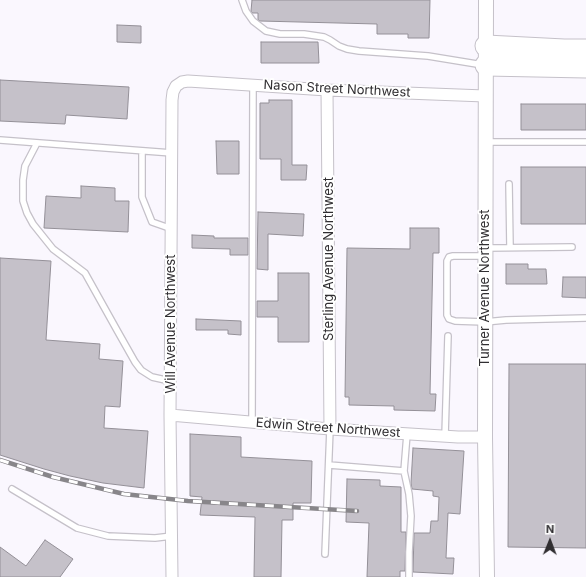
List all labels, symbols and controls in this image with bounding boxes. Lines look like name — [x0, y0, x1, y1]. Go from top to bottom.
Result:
street label: Nason Street Northwest — [263, 77, 411, 101]
street label: Sterling Avenue Northwest — [321, 177, 337, 341]
street label: Turner Avenue Northwest — [477, 209, 493, 367]
street label: Will Avenue Northwest — [163, 255, 179, 393]
street label: Edwin Street Northwest — [255, 415, 401, 441]
north arrow — [530, 521, 570, 561]
text: N — [546, 522, 555, 536]

